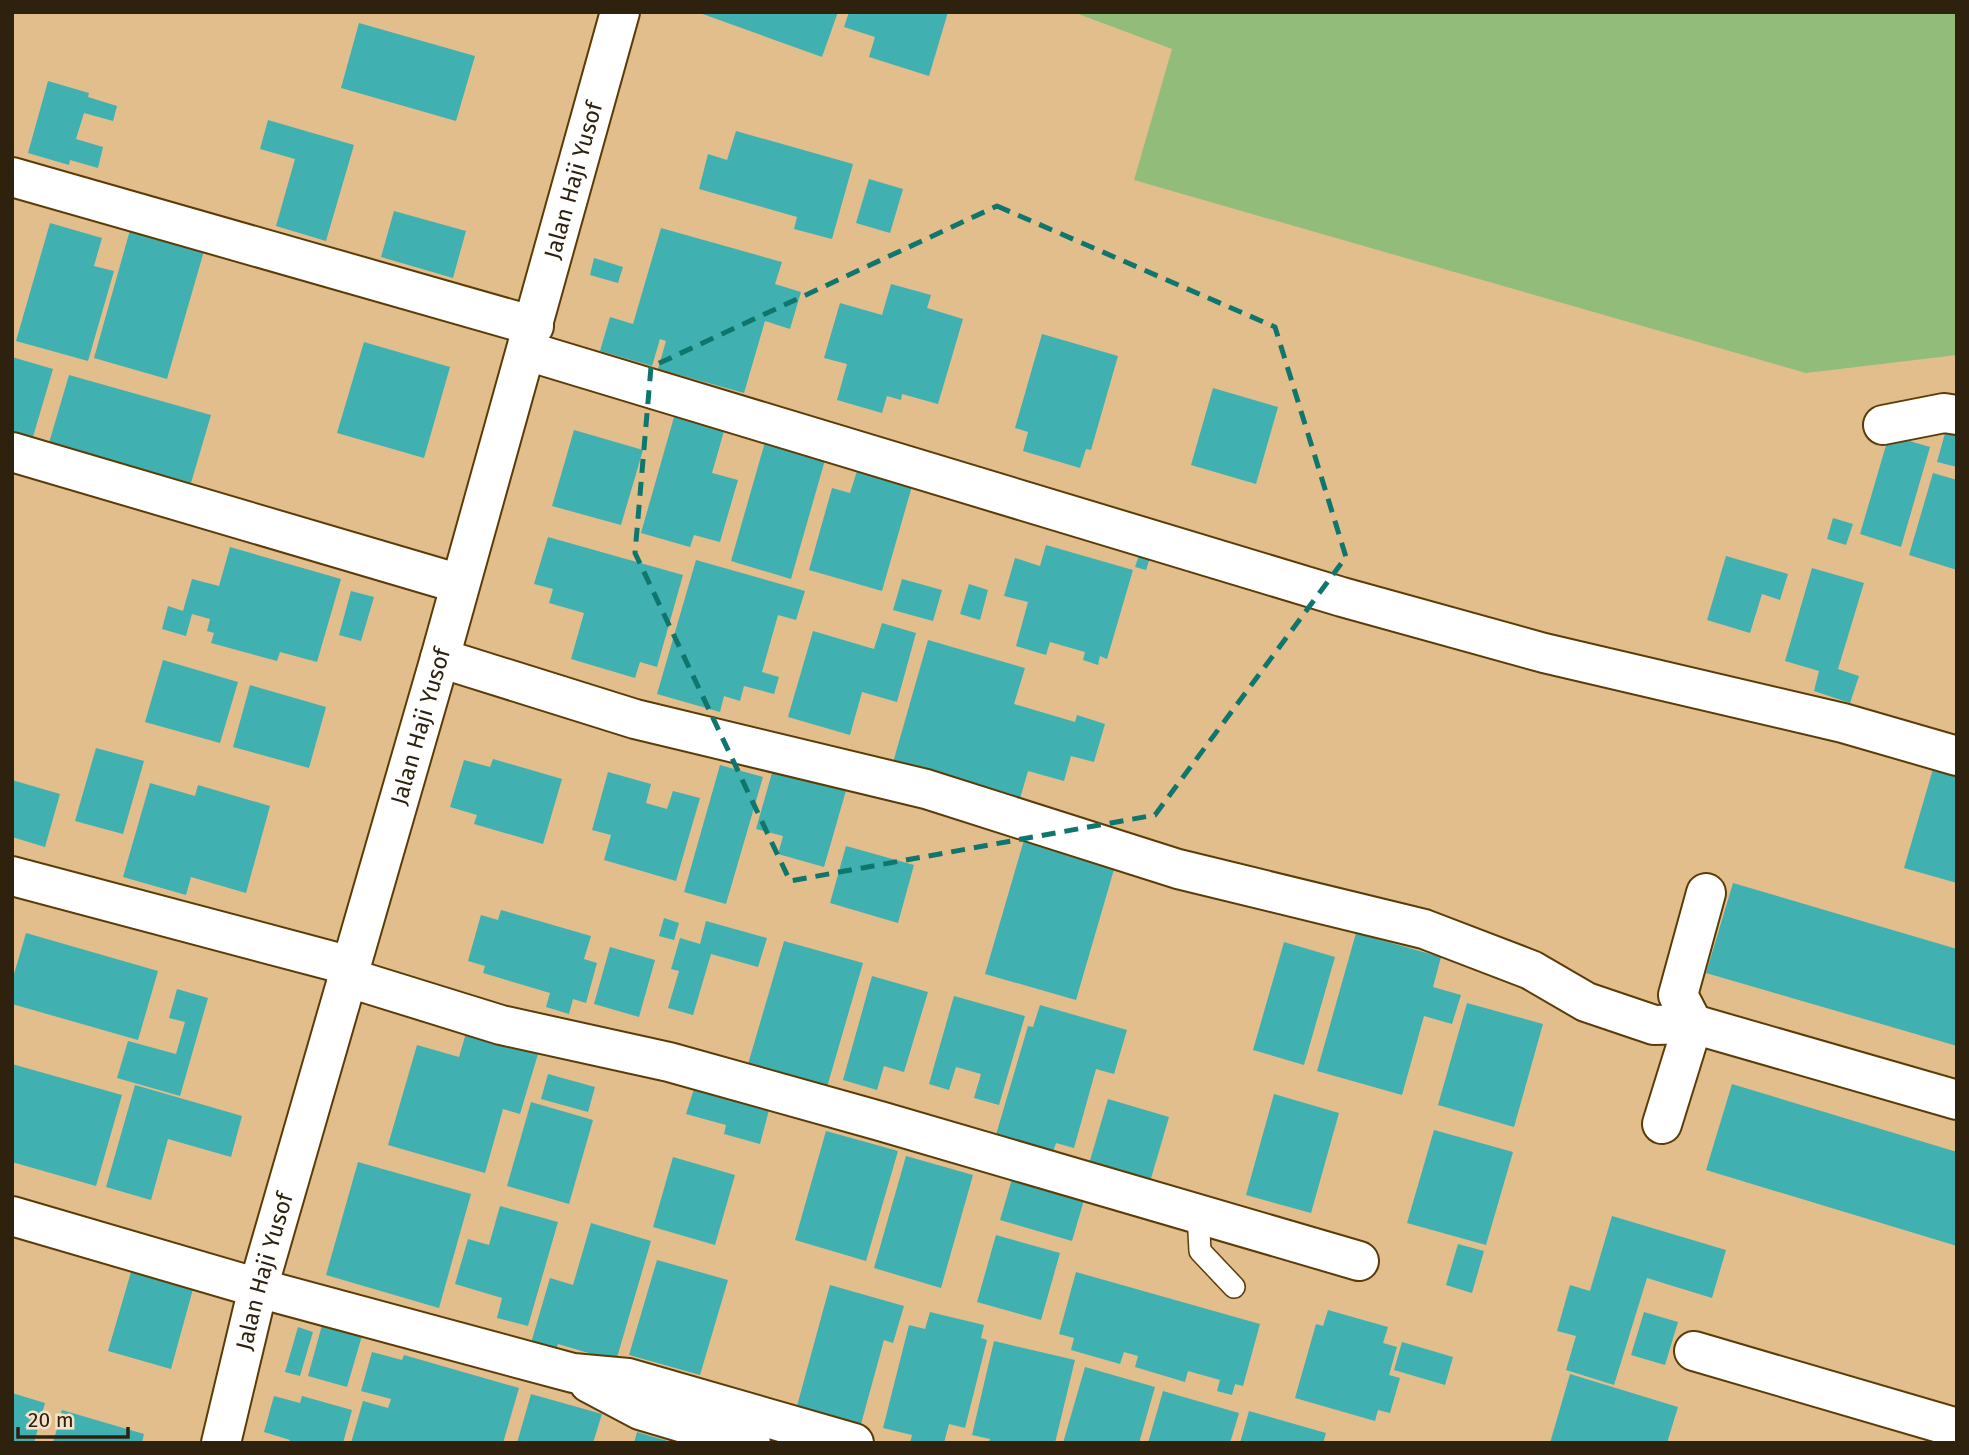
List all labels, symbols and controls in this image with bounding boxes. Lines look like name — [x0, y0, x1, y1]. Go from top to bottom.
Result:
street label: Jalan Haji Yusof — [538, 96, 609, 262]
street label: Jalan Haji Yusof — [384, 643, 457, 808]
street label: Jalan Haji Yusof — [230, 1187, 299, 1353]
scale bar — [18, 1396, 128, 1440]
text: 20 m — [28, 1407, 74, 1433]

